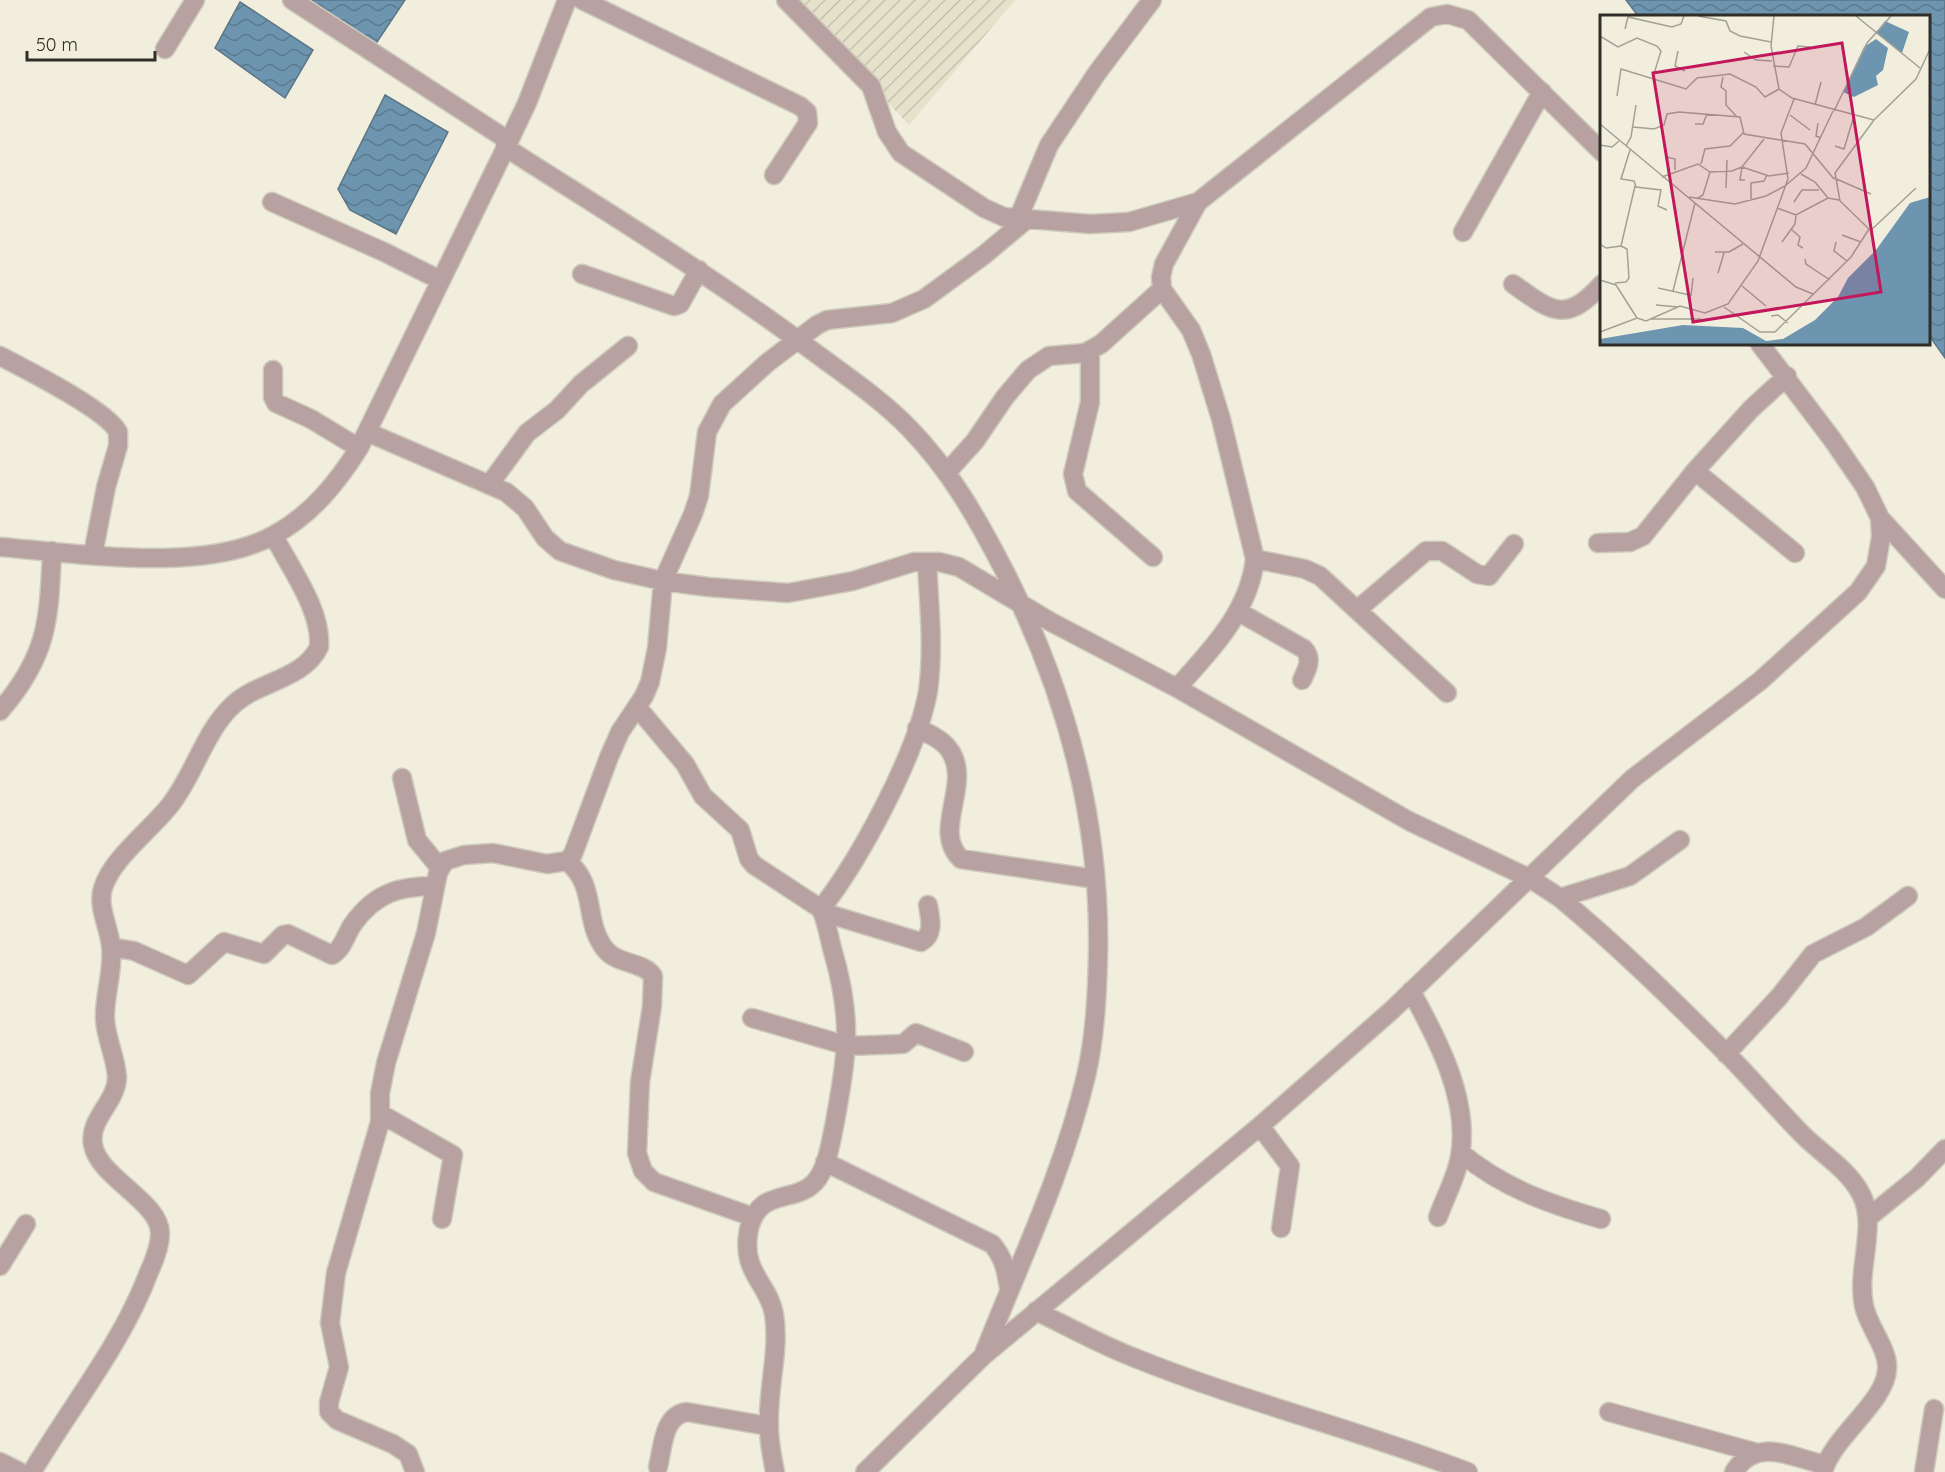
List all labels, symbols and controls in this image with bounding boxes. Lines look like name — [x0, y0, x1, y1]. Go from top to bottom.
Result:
inset map — [1600, 15, 1930, 345]
scale bar — [27, 24, 154, 62]
text: 50 m — [36, 33, 78, 56]

